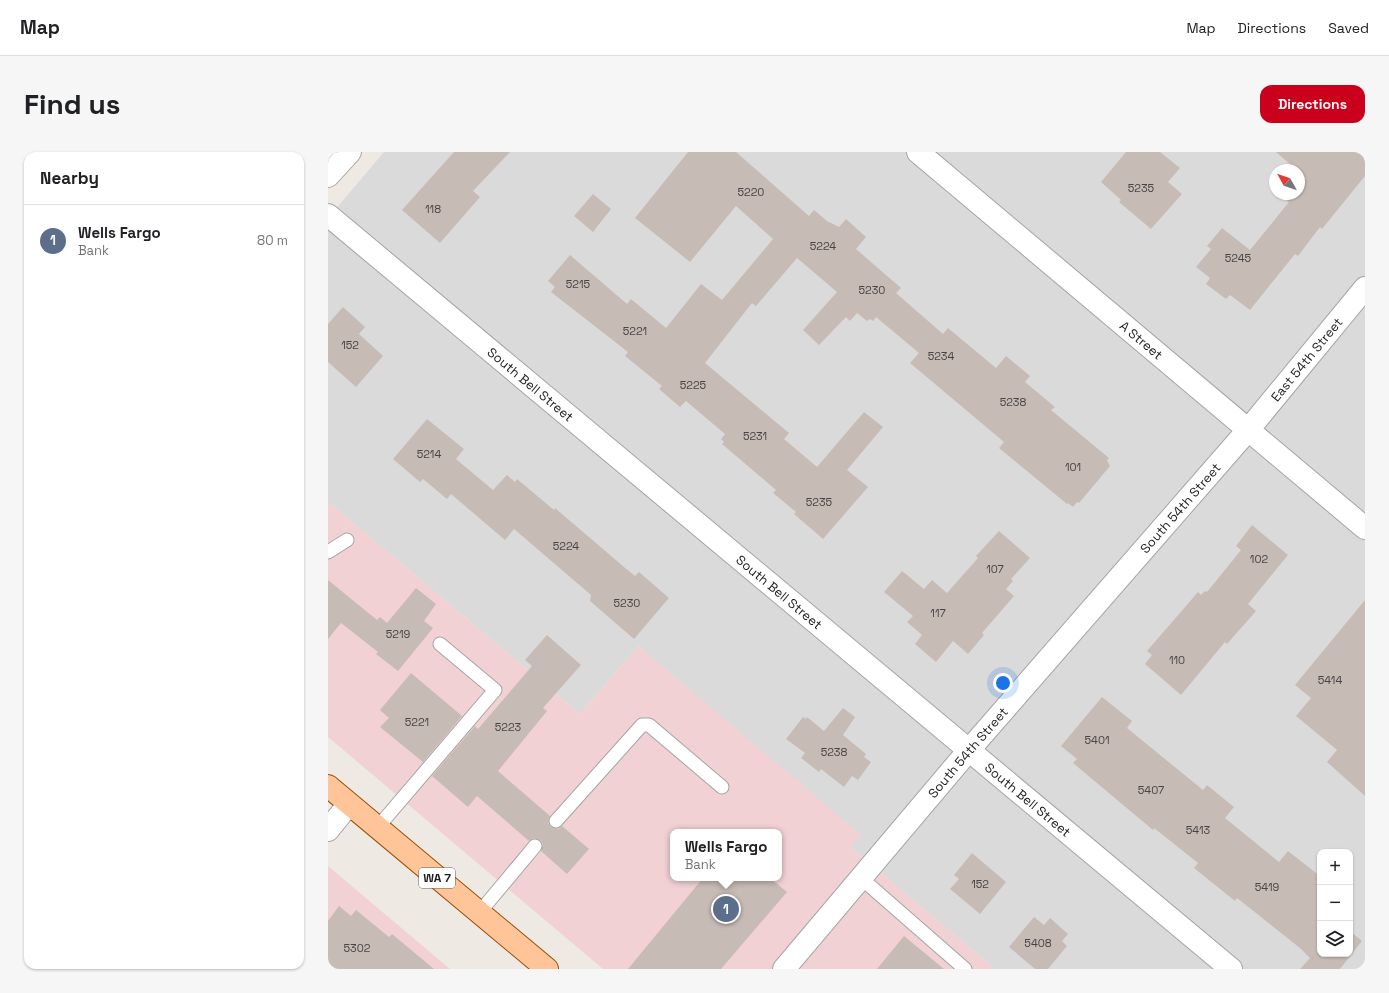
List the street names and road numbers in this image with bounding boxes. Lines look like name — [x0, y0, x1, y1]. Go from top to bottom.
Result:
street label: East 54th Street — [1267, 314, 1346, 405]
street label: A Street — [1116, 317, 1166, 363]
street label: South Bell Street — [484, 344, 577, 425]
street label: South 54th Street — [1137, 459, 1225, 557]
street label: South Bell Street — [732, 551, 826, 633]
street label: South 54th Street — [924, 704, 1012, 802]
street label: South Bell Street — [981, 759, 1074, 841]
road number: WA 7 — [419, 868, 455, 888]

